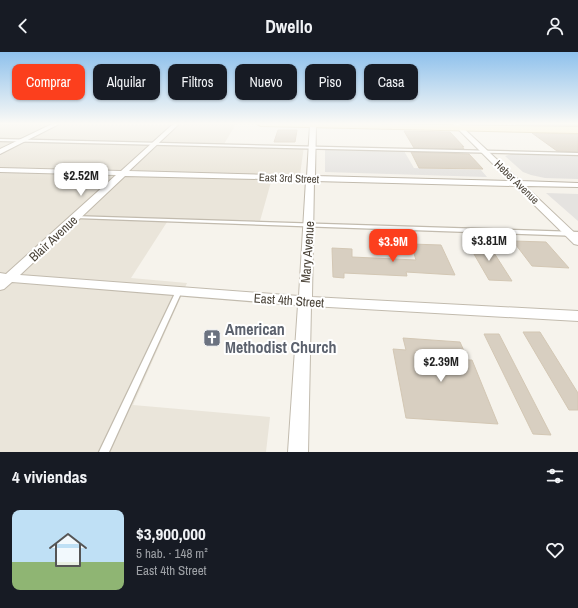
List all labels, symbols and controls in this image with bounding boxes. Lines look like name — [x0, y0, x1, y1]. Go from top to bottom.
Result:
text: Dwello — [265, 14, 313, 39]
icon: back — [12, 15, 34, 37]
icon: person — [544, 15, 566, 37]
chip: Comprar — [12, 64, 85, 100]
chip: Alquilar — [93, 64, 160, 100]
chip: Filtros — [168, 64, 227, 100]
chip: Nuevo — [235, 64, 297, 100]
chip: Piso — [305, 64, 356, 100]
chip: Casa — [364, 64, 418, 100]
street label: Heber Avenue — [492, 157, 542, 207]
pin: $2.52M — [48, 163, 114, 197]
text: $2.52M — [63, 167, 99, 184]
street label: East 3rd Street — [259, 170, 320, 186]
street label: Blair Avenue — [26, 212, 81, 265]
street label: Mary Avenue — [297, 220, 318, 284]
pin: $3.81M — [456, 228, 522, 262]
pin: $3.9M — [365, 229, 421, 263]
text: $3.81M — [471, 232, 507, 249]
text: $3.9M — [378, 233, 408, 250]
street label: East 4th Street — [253, 290, 325, 311]
place label: American Methodist Church — [225, 318, 337, 358]
church icon: American Methodist Church — [202, 328, 222, 348]
pin: $2.39M — [408, 349, 474, 383]
text: $2.39M — [423, 353, 459, 370]
text: 4 viviendas — [12, 465, 87, 488]
icon: filters — [544, 465, 566, 487]
text: $3,900,000 — [136, 522, 206, 545]
icon: home — [44, 526, 92, 574]
icon: heart — [544, 539, 566, 561]
text: 5 hab. · 148 m² — [136, 545, 208, 562]
text: East 4th Street — [136, 562, 207, 579]

